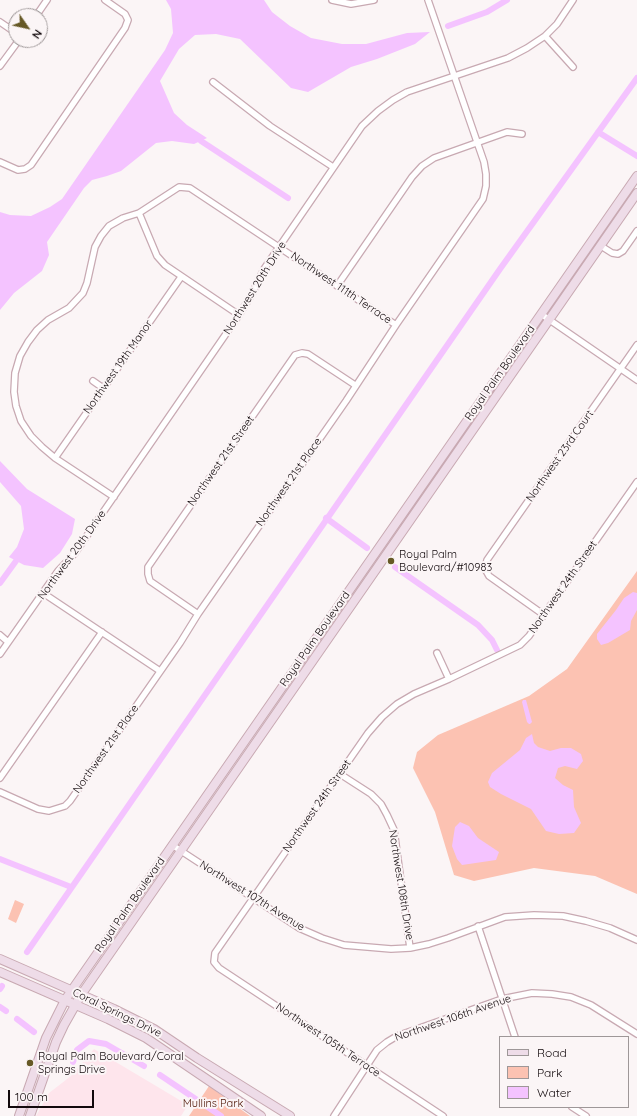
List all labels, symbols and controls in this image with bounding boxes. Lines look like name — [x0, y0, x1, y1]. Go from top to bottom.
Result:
north arrow — [8, 8, 48, 48]
text: N — [29, 27, 45, 41]
street label: Northwest 20th Drive — [221, 239, 289, 337]
street label: Northwest 111th Terrace — [288, 249, 394, 327]
street label: Northwest 19th Manor — [81, 318, 155, 416]
street label: Royal Palm Boulevard — [462, 323, 538, 423]
street label: Northwest 23rd Court — [523, 408, 597, 504]
street label: Northwest 21st Street — [185, 413, 257, 509]
street label: Northwest 21st Place — [253, 435, 325, 529]
street label: Northwest 20th Drive — [35, 508, 109, 602]
street label: Northwest 24th Street — [526, 538, 600, 636]
place label: Royal Palm Boulevard/#10983 — [399, 548, 492, 574]
marker: Royal Palm Boulevard/#10983 — [386, 556, 396, 566]
street label: Royal Palm Boulevard — [277, 589, 353, 689]
street label: Northwest 21st Place — [70, 702, 142, 796]
street label: Northwest 24th Street — [280, 757, 354, 855]
street label: Northwest 108th Drive — [386, 829, 416, 941]
street label: Royal Palm Boulevard — [92, 855, 168, 955]
street label: Northwest 107th Avenue — [197, 858, 307, 934]
street label: Coral Springs Drive — [70, 986, 164, 1040]
street label: Northwest 106th Avenue — [393, 992, 513, 1044]
street label: Northwest 105th Terrace — [273, 1000, 383, 1080]
legend — [499, 1036, 629, 1108]
text: Road — [537, 1045, 567, 1060]
place label: Royal Palm Boulevard/Coral Springs Drive — [38, 1050, 184, 1076]
marker: Royal Palm Boulevard/Coral Springs Drive — [25, 1058, 35, 1068]
text: Park — [537, 1065, 562, 1080]
scale bar — [10, 1082, 96, 1108]
text: Water — [537, 1085, 571, 1100]
text: 100 m — [15, 1089, 48, 1104]
park label: Mullins Park — [183, 1097, 243, 1111]

